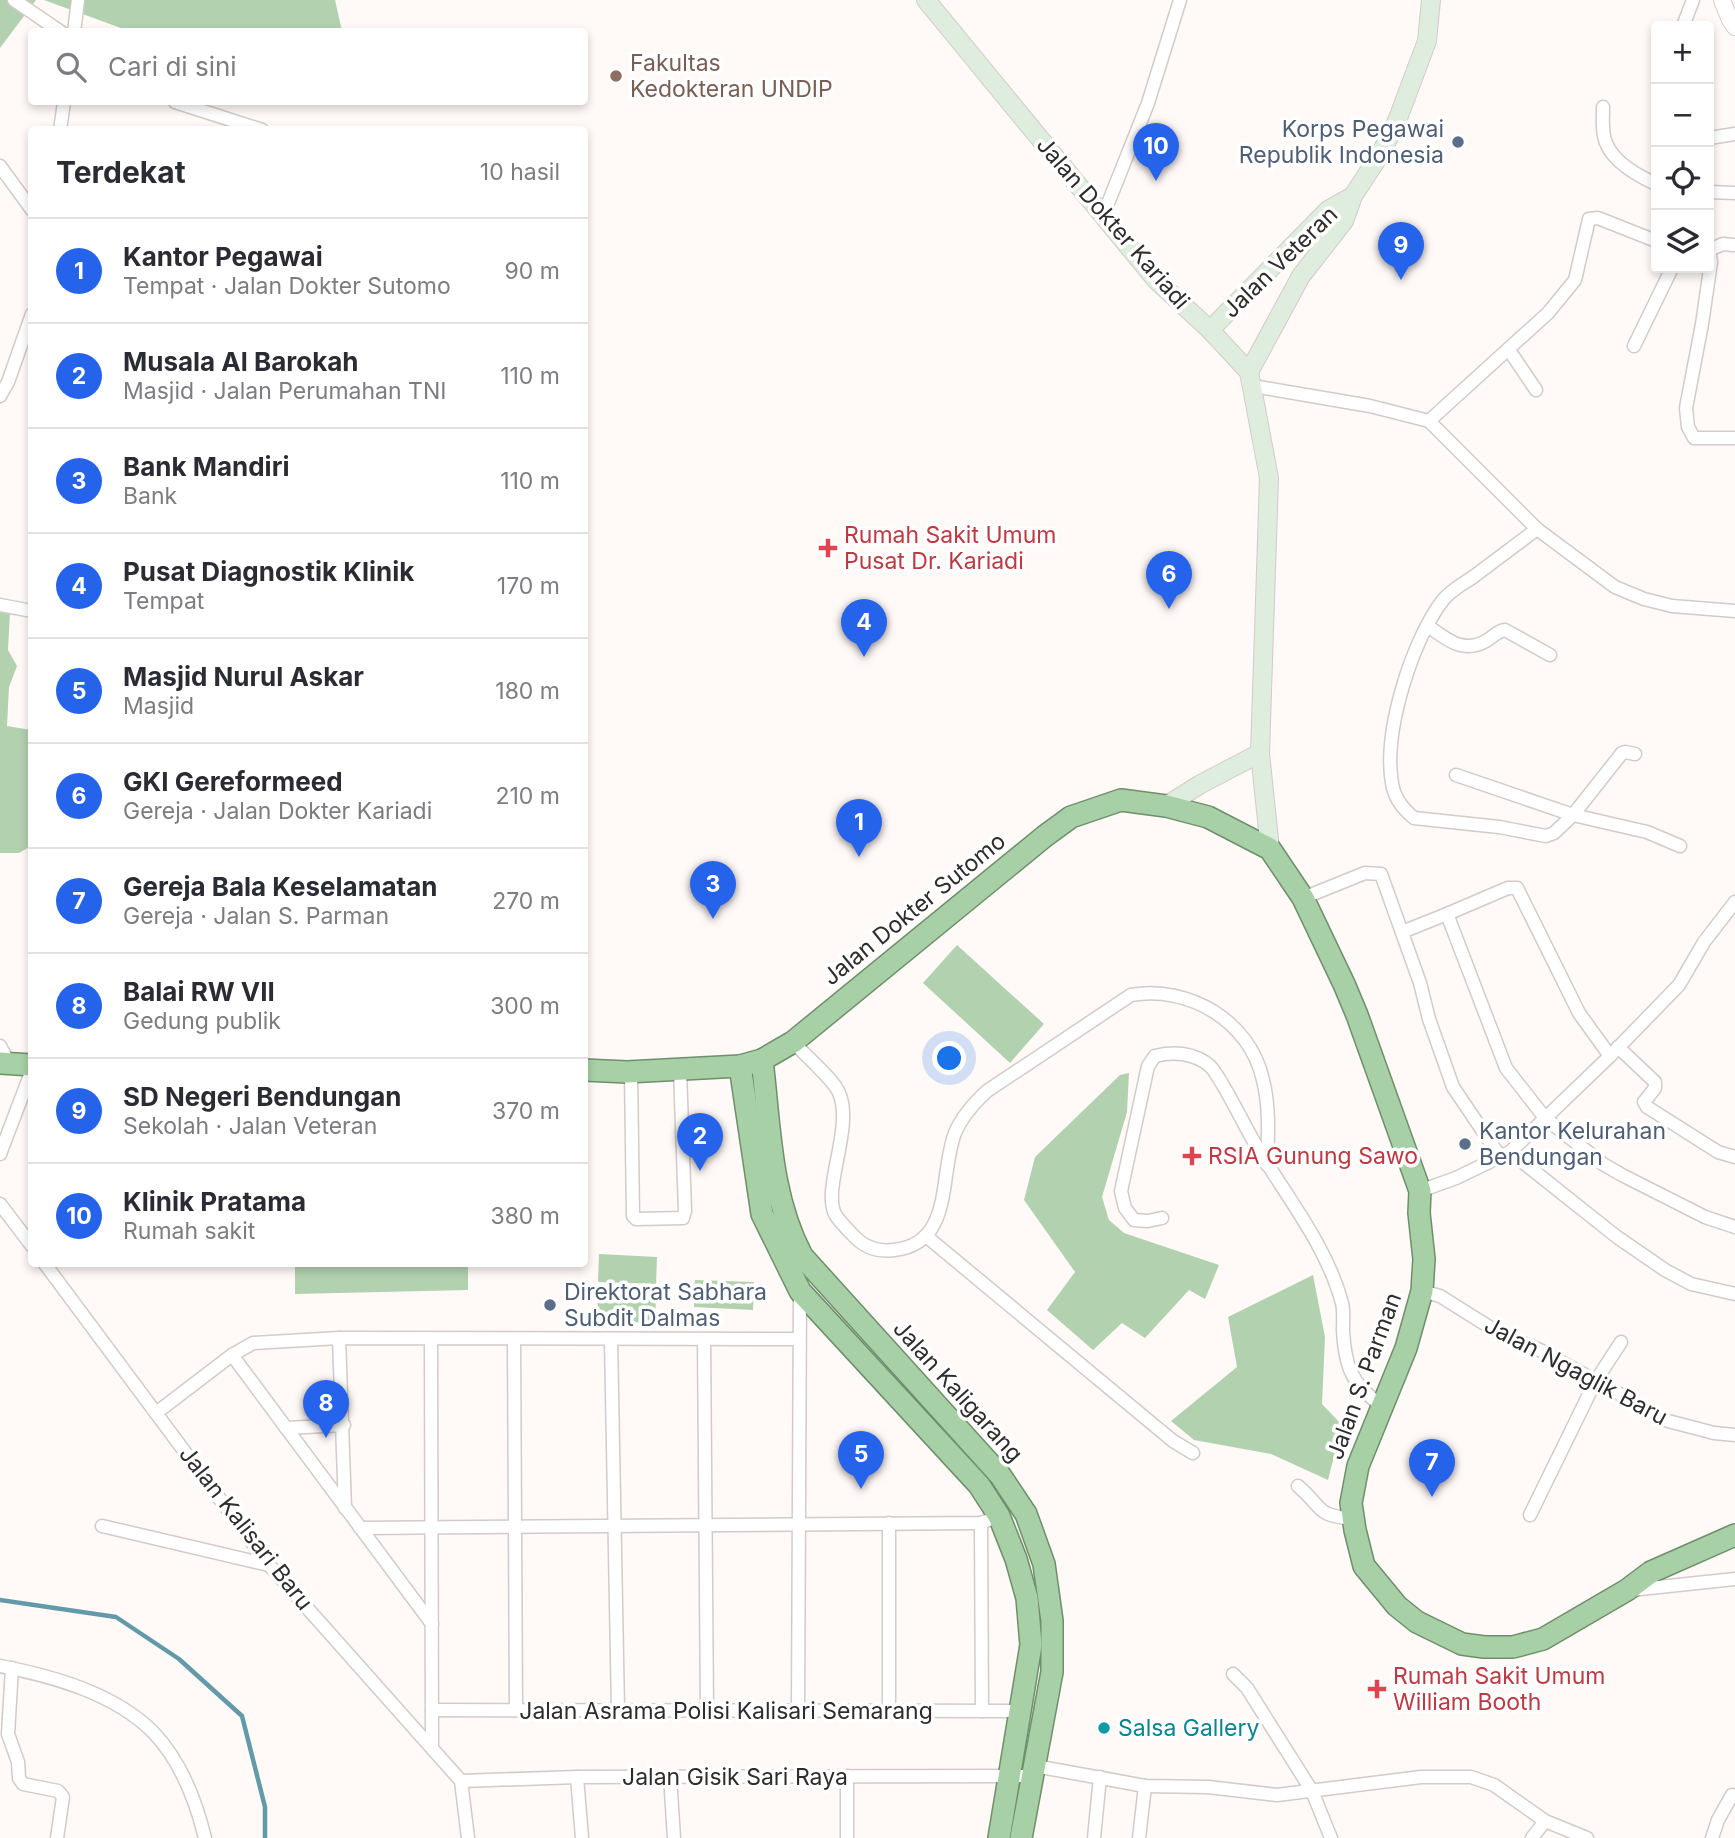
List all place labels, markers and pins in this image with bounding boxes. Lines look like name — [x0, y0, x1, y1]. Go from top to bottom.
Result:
place label: Fakultas Kedokteran UNDIP — [630, 49, 833, 103]
marker: Fakultas Kedokteran UNDIP — [608, 68, 624, 84]
place label: Korps Pegawai Republik Indonesia — [1239, 115, 1444, 169]
pin: 10 — [1133, 123, 1179, 181]
marker: Korps Pegawai Republik Indonesia — [1450, 134, 1466, 150]
pin: 9 — [1378, 222, 1424, 280]
place label: Rumah Sakit Umum Pusat Dr. Kariadi — [844, 521, 1056, 575]
marker: Rumah Sakit Umum Pusat Dr. Kariadi — [818, 538, 838, 558]
pin: 6 — [1146, 551, 1192, 609]
pin: 4 — [841, 599, 887, 657]
pin: 1 — [836, 799, 882, 857]
pin: 3 — [690, 861, 736, 919]
pin: 2 — [677, 1113, 723, 1171]
place label: Kantor Kelurahan Bendungan — [1479, 1117, 1666, 1171]
marker: Kantor Kelurahan Bendungan — [1457, 1136, 1473, 1152]
place label: RSIA Gunung Sawo — [1208, 1142, 1418, 1170]
marker: RSIA Gunung Sawo — [1182, 1146, 1202, 1166]
place label: Direktorat Sabhara Subdit Dalmas — [564, 1278, 767, 1332]
marker: Direktorat Sabhara Subdit Dalmas — [542, 1297, 558, 1313]
pin: 8 — [303, 1380, 349, 1438]
pin: 5 — [838, 1431, 884, 1489]
pin: 7 — [1409, 1439, 1455, 1497]
place label: Rumah Sakit Umum William Booth — [1393, 1662, 1605, 1716]
marker: Rumah Sakit Umum William Booth — [1367, 1679, 1387, 1699]
place label: Salsa Gallery — [1118, 1714, 1259, 1742]
marker: Salsa Gallery — [1096, 1720, 1112, 1736]

